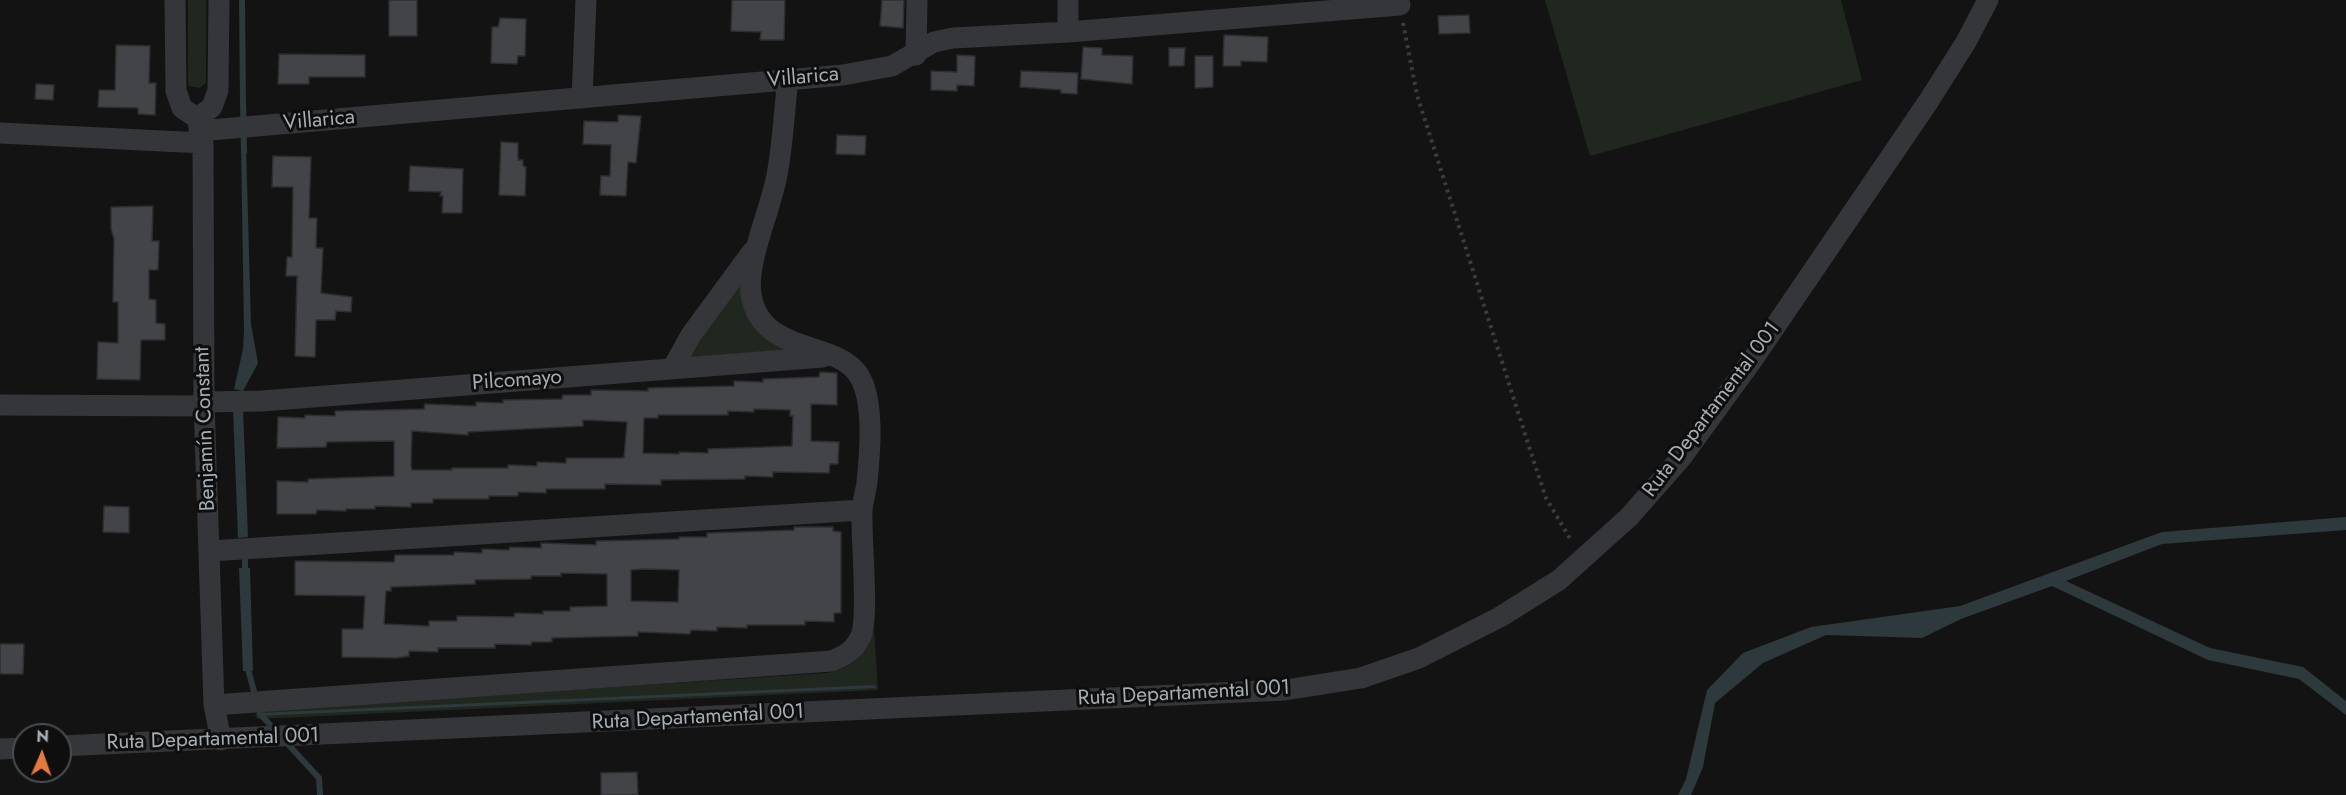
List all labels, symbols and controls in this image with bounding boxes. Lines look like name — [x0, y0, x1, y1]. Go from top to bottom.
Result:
street label: Villarica — [766, 62, 840, 94]
street label: Villarica — [282, 105, 356, 137]
street label: Ruta Departamental 001 — [1638, 317, 1786, 503]
street label: Benjamín Constant — [191, 346, 221, 512]
street label: Pilcomayo — [471, 365, 563, 397]
street label: Ruta Departamental 001 — [1077, 676, 1291, 712]
street label: Ruta Departamental 001 — [591, 700, 805, 736]
north arrow — [12, 723, 72, 783]
street label: Ruta Departamental 001 — [106, 724, 320, 756]
text: N — [36, 725, 49, 748]

